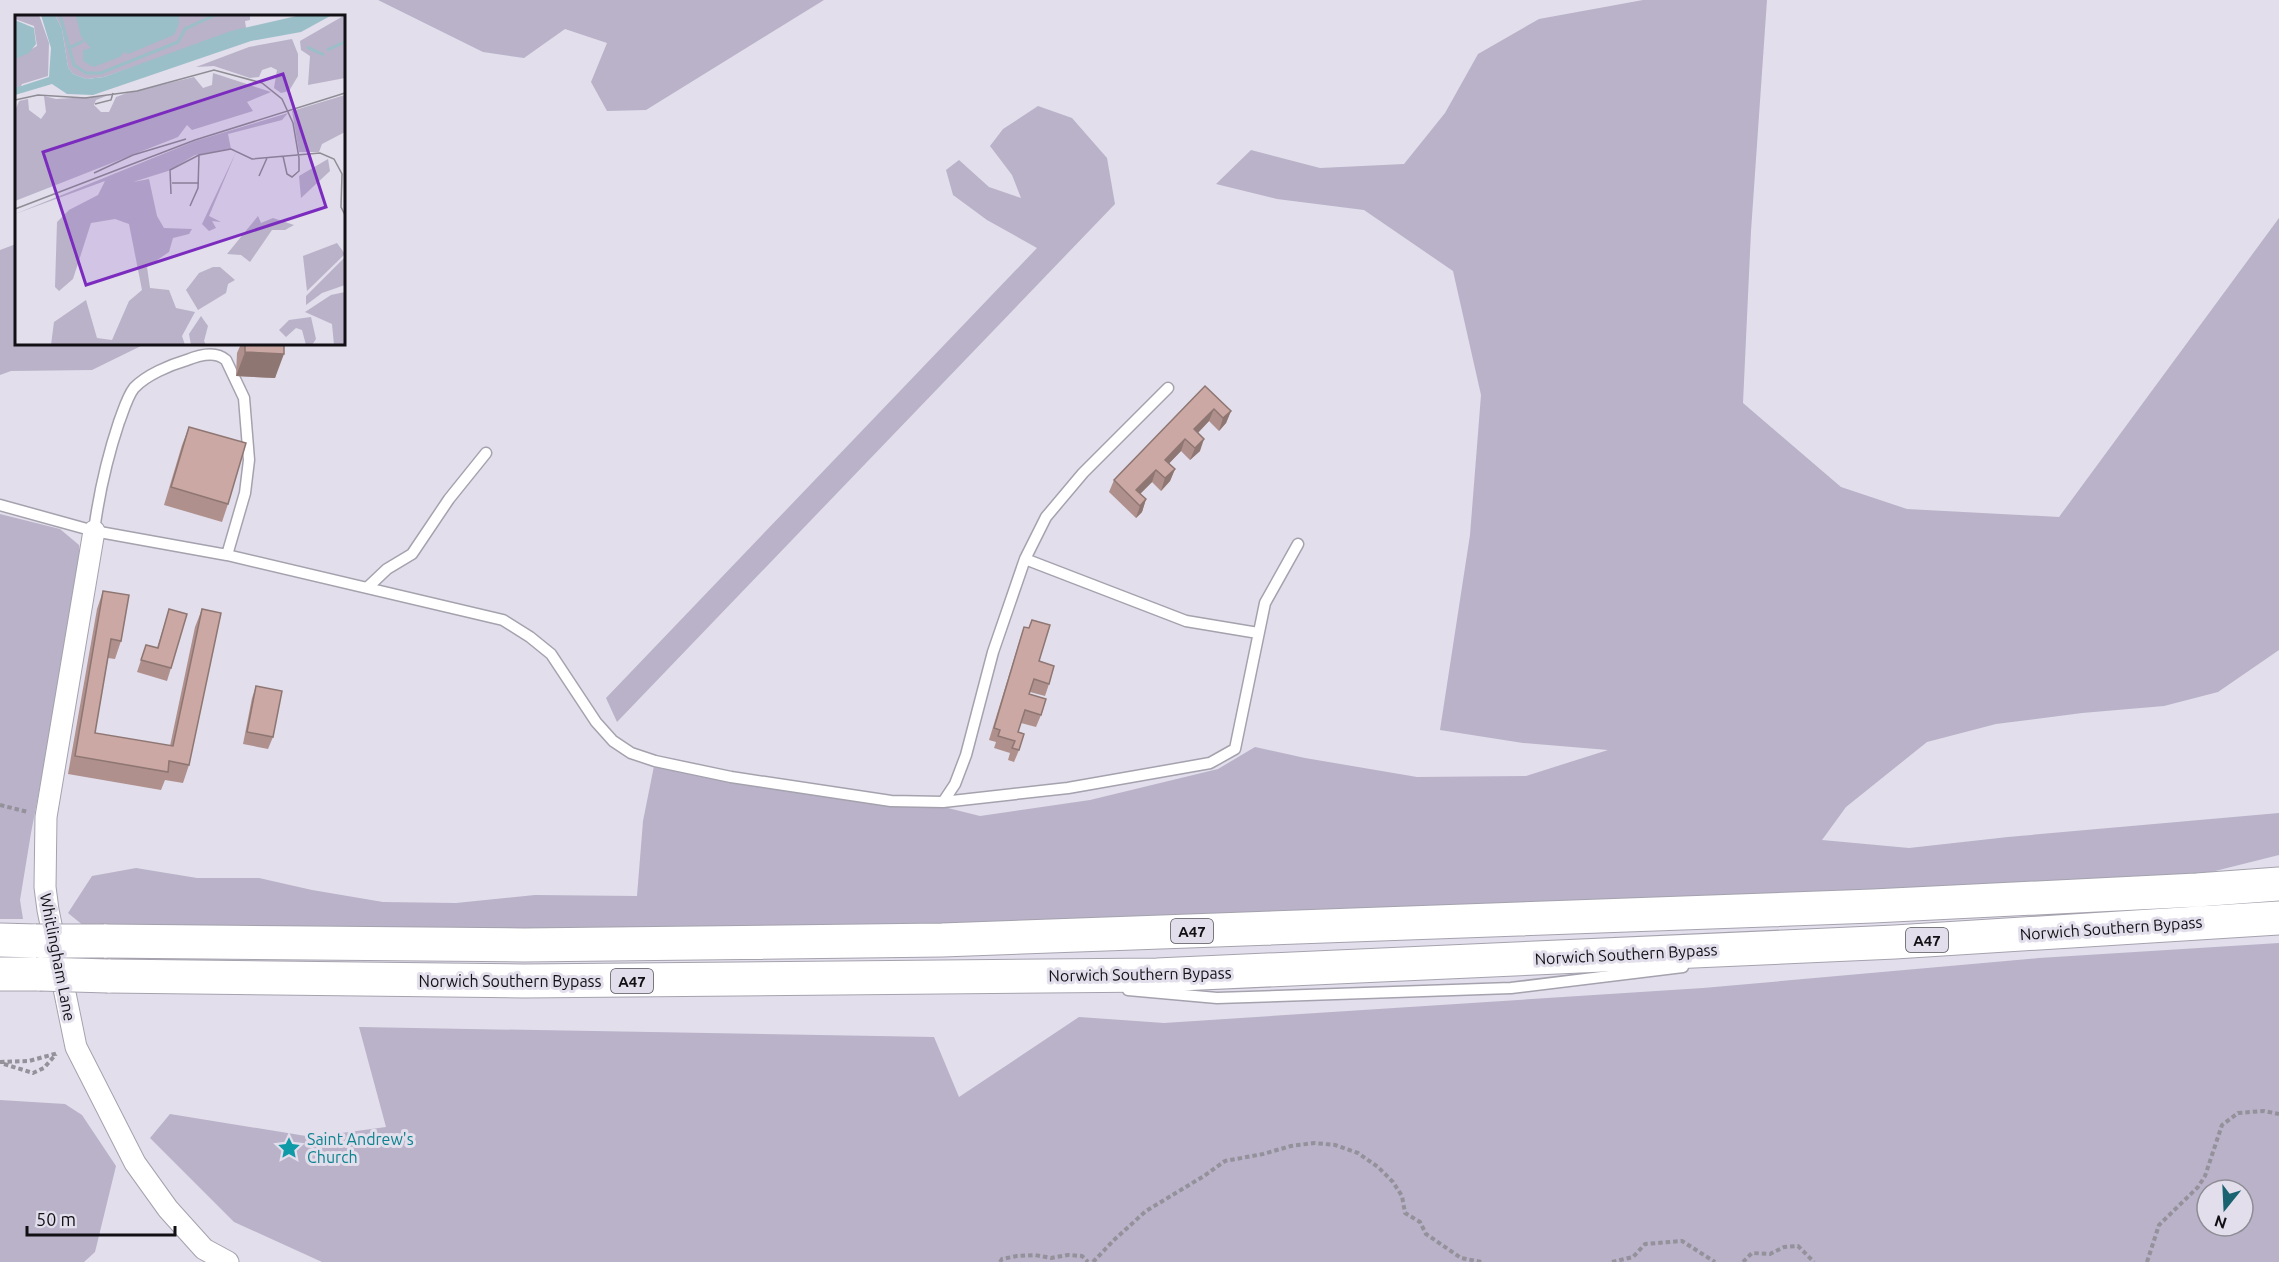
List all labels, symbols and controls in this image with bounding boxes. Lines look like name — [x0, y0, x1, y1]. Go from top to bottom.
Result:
inset map — [15, 15, 345, 345]
street label: Whitlingham Lane — [37, 892, 79, 1022]
street label: Norwich Southern Bypass — [2019, 913, 2203, 943]
road number: A47 — [1171, 919, 1213, 943]
road number: A47 — [1906, 928, 1948, 952]
street label: Norwich Southern Bypass — [1534, 940, 1718, 968]
street label: Norwich Southern Bypass — [1048, 963, 1232, 985]
road number: A47 — [611, 969, 653, 993]
street label: Norwich Southern Bypass — [418, 972, 602, 990]
place label: Saint Andrew's Church — [307, 1130, 414, 1166]
place icon: Saint Andrew's Church — [276, 1135, 302, 1161]
north arrow — [2195, 1178, 2255, 1238]
scale bar — [27, 1199, 176, 1237]
text: 50 m — [36, 1209, 76, 1229]
text: N — [2212, 1212, 2229, 1233]

